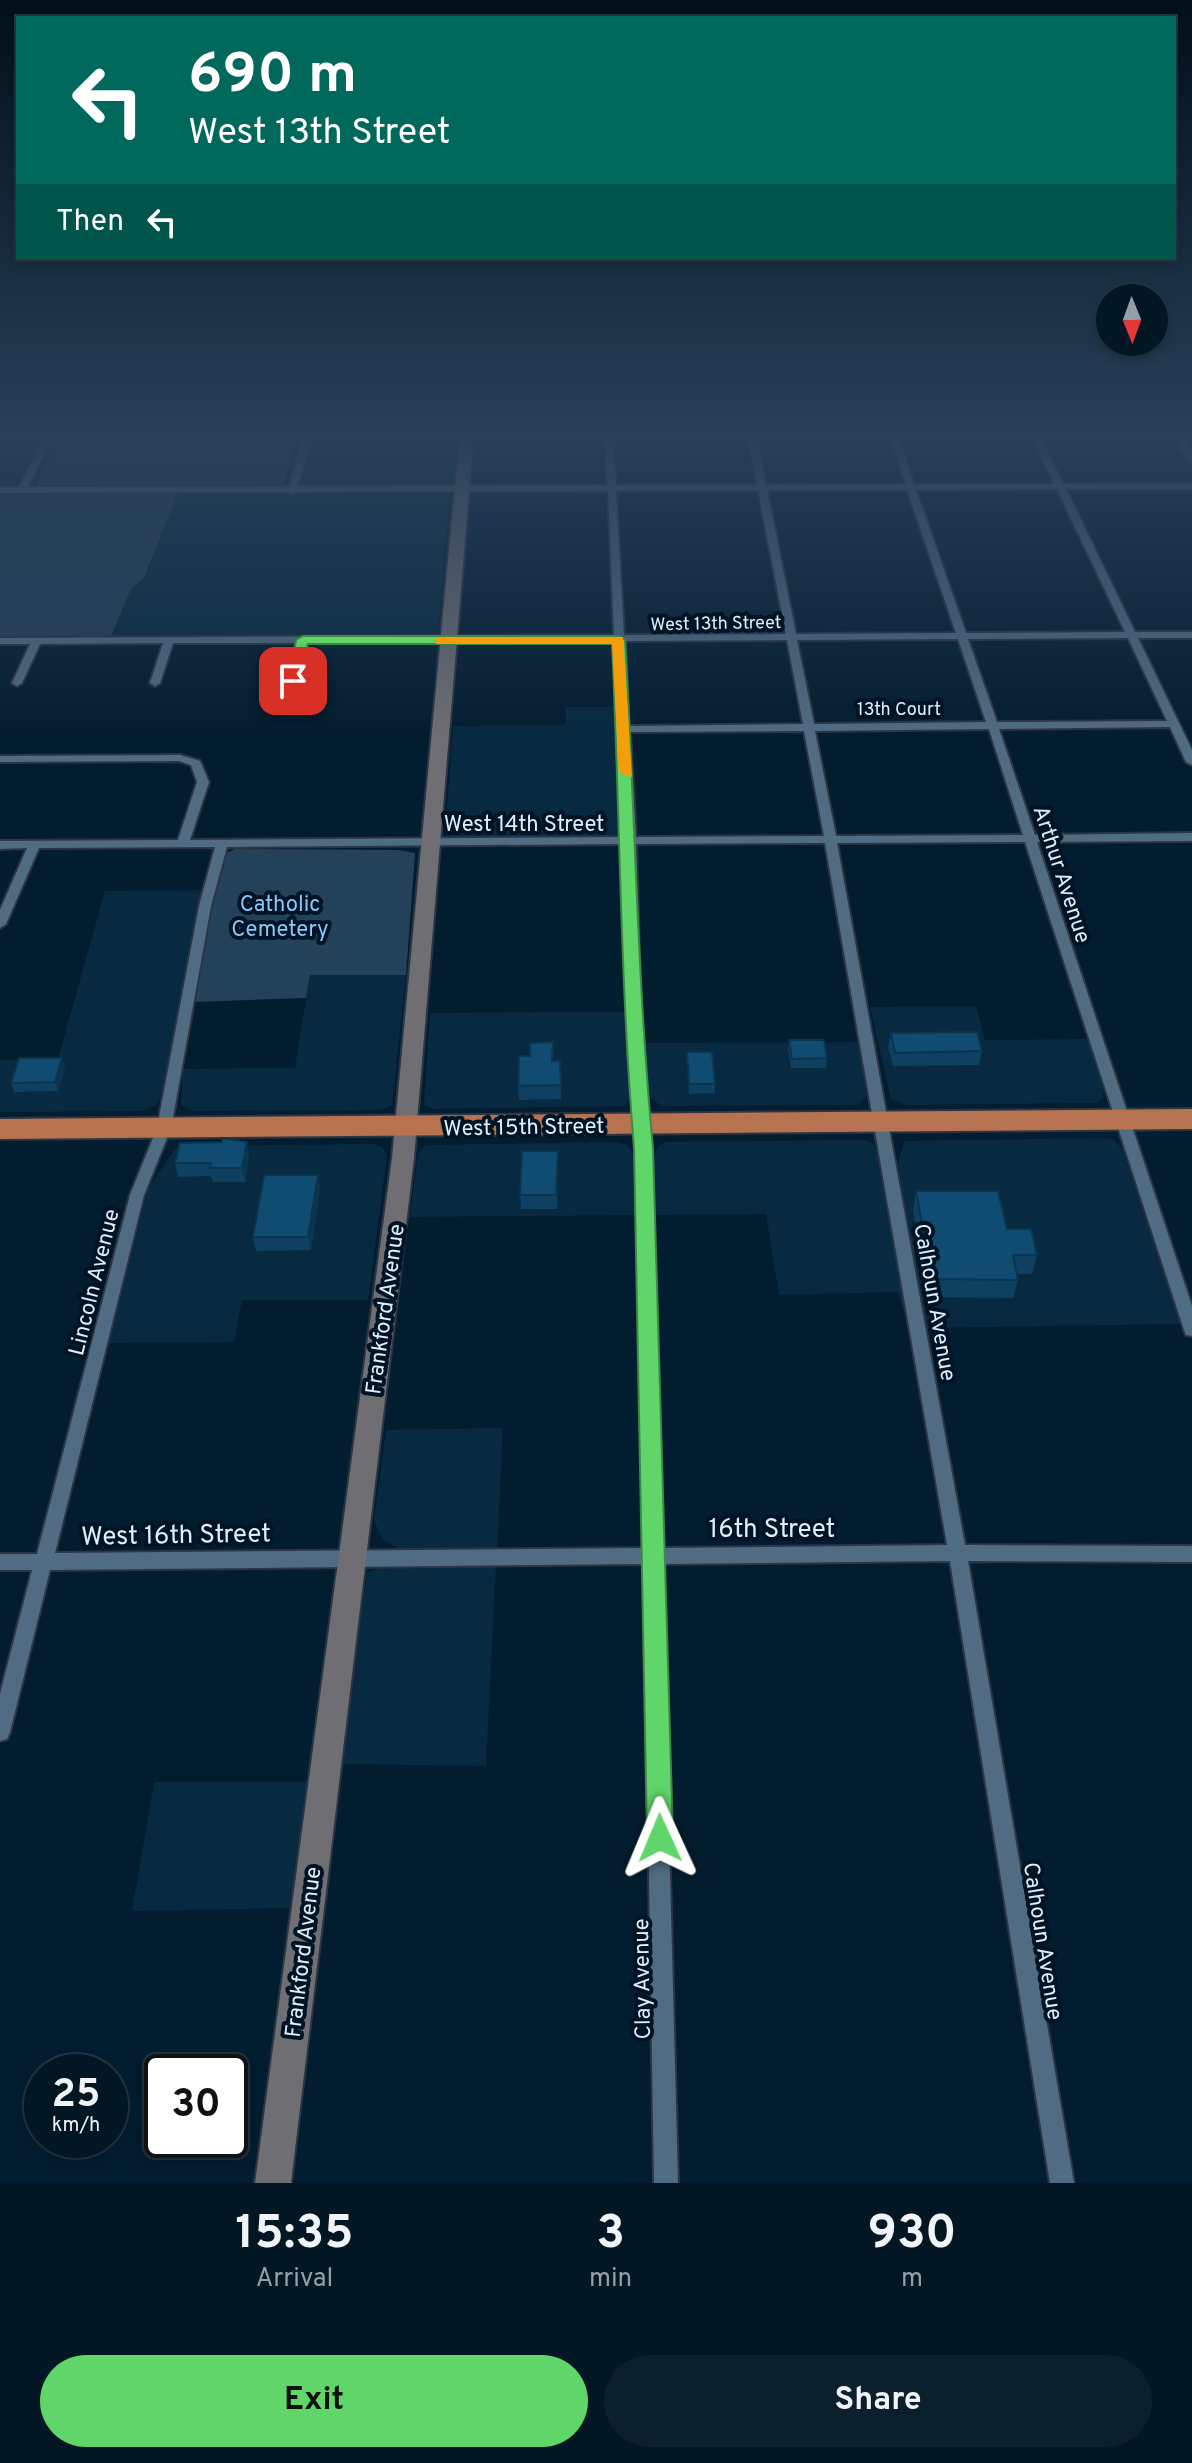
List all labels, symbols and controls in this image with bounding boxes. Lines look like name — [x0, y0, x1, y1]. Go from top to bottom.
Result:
text: 690 m — [188, 42, 357, 112]
icon: left — [56, 48, 160, 152]
text: West 13th Street — [188, 111, 450, 157]
icon: left — [140, 200, 184, 244]
text: Then — [56, 204, 124, 241]
north arrow — [1096, 284, 1168, 356]
map controls — [1096, 284, 1168, 356]
street label: West 13th Street — [650, 612, 782, 637]
pin — [259, 647, 327, 715]
icon: arrive — [271, 659, 315, 703]
street label: 13th Court — [857, 699, 941, 722]
street label: Arthur Avenue — [1026, 803, 1096, 947]
street label: West 14th Street — [444, 812, 604, 839]
park label: Catholic Cemetery — [231, 892, 329, 944]
street label: West 15th Street — [443, 1114, 605, 1143]
street label: Lincoln Avenue — [64, 1207, 127, 1359]
street label: Frankford Avenue — [361, 1222, 412, 1396]
street label: Calhoun Avenue — [906, 1222, 961, 1383]
street label: 16th Street — [709, 1514, 835, 1547]
street label: West 16th Street — [81, 1518, 271, 1555]
position arrow — [618, 1796, 702, 1880]
street label: Calhoun Avenue — [1016, 1861, 1067, 2022]
street label: Frankford Avenue — [281, 1865, 328, 2039]
street label: Clay Avenue — [629, 1918, 658, 2040]
speed limit sign: 30 — [144, 2054, 248, 2158]
text: 25 — [52, 2071, 100, 2121]
text: km/h — [52, 2113, 100, 2139]
text: 15:35 — [235, 2205, 354, 2265]
text: 3 — [596, 2205, 625, 2265]
text: 930 — [868, 2205, 957, 2265]
text: Arrival — [256, 2263, 333, 2296]
text: min — [589, 2263, 632, 2296]
text: m — [901, 2263, 923, 2296]
button: Exit — [40, 2355, 588, 2447]
button: Share — [604, 2355, 1152, 2447]

